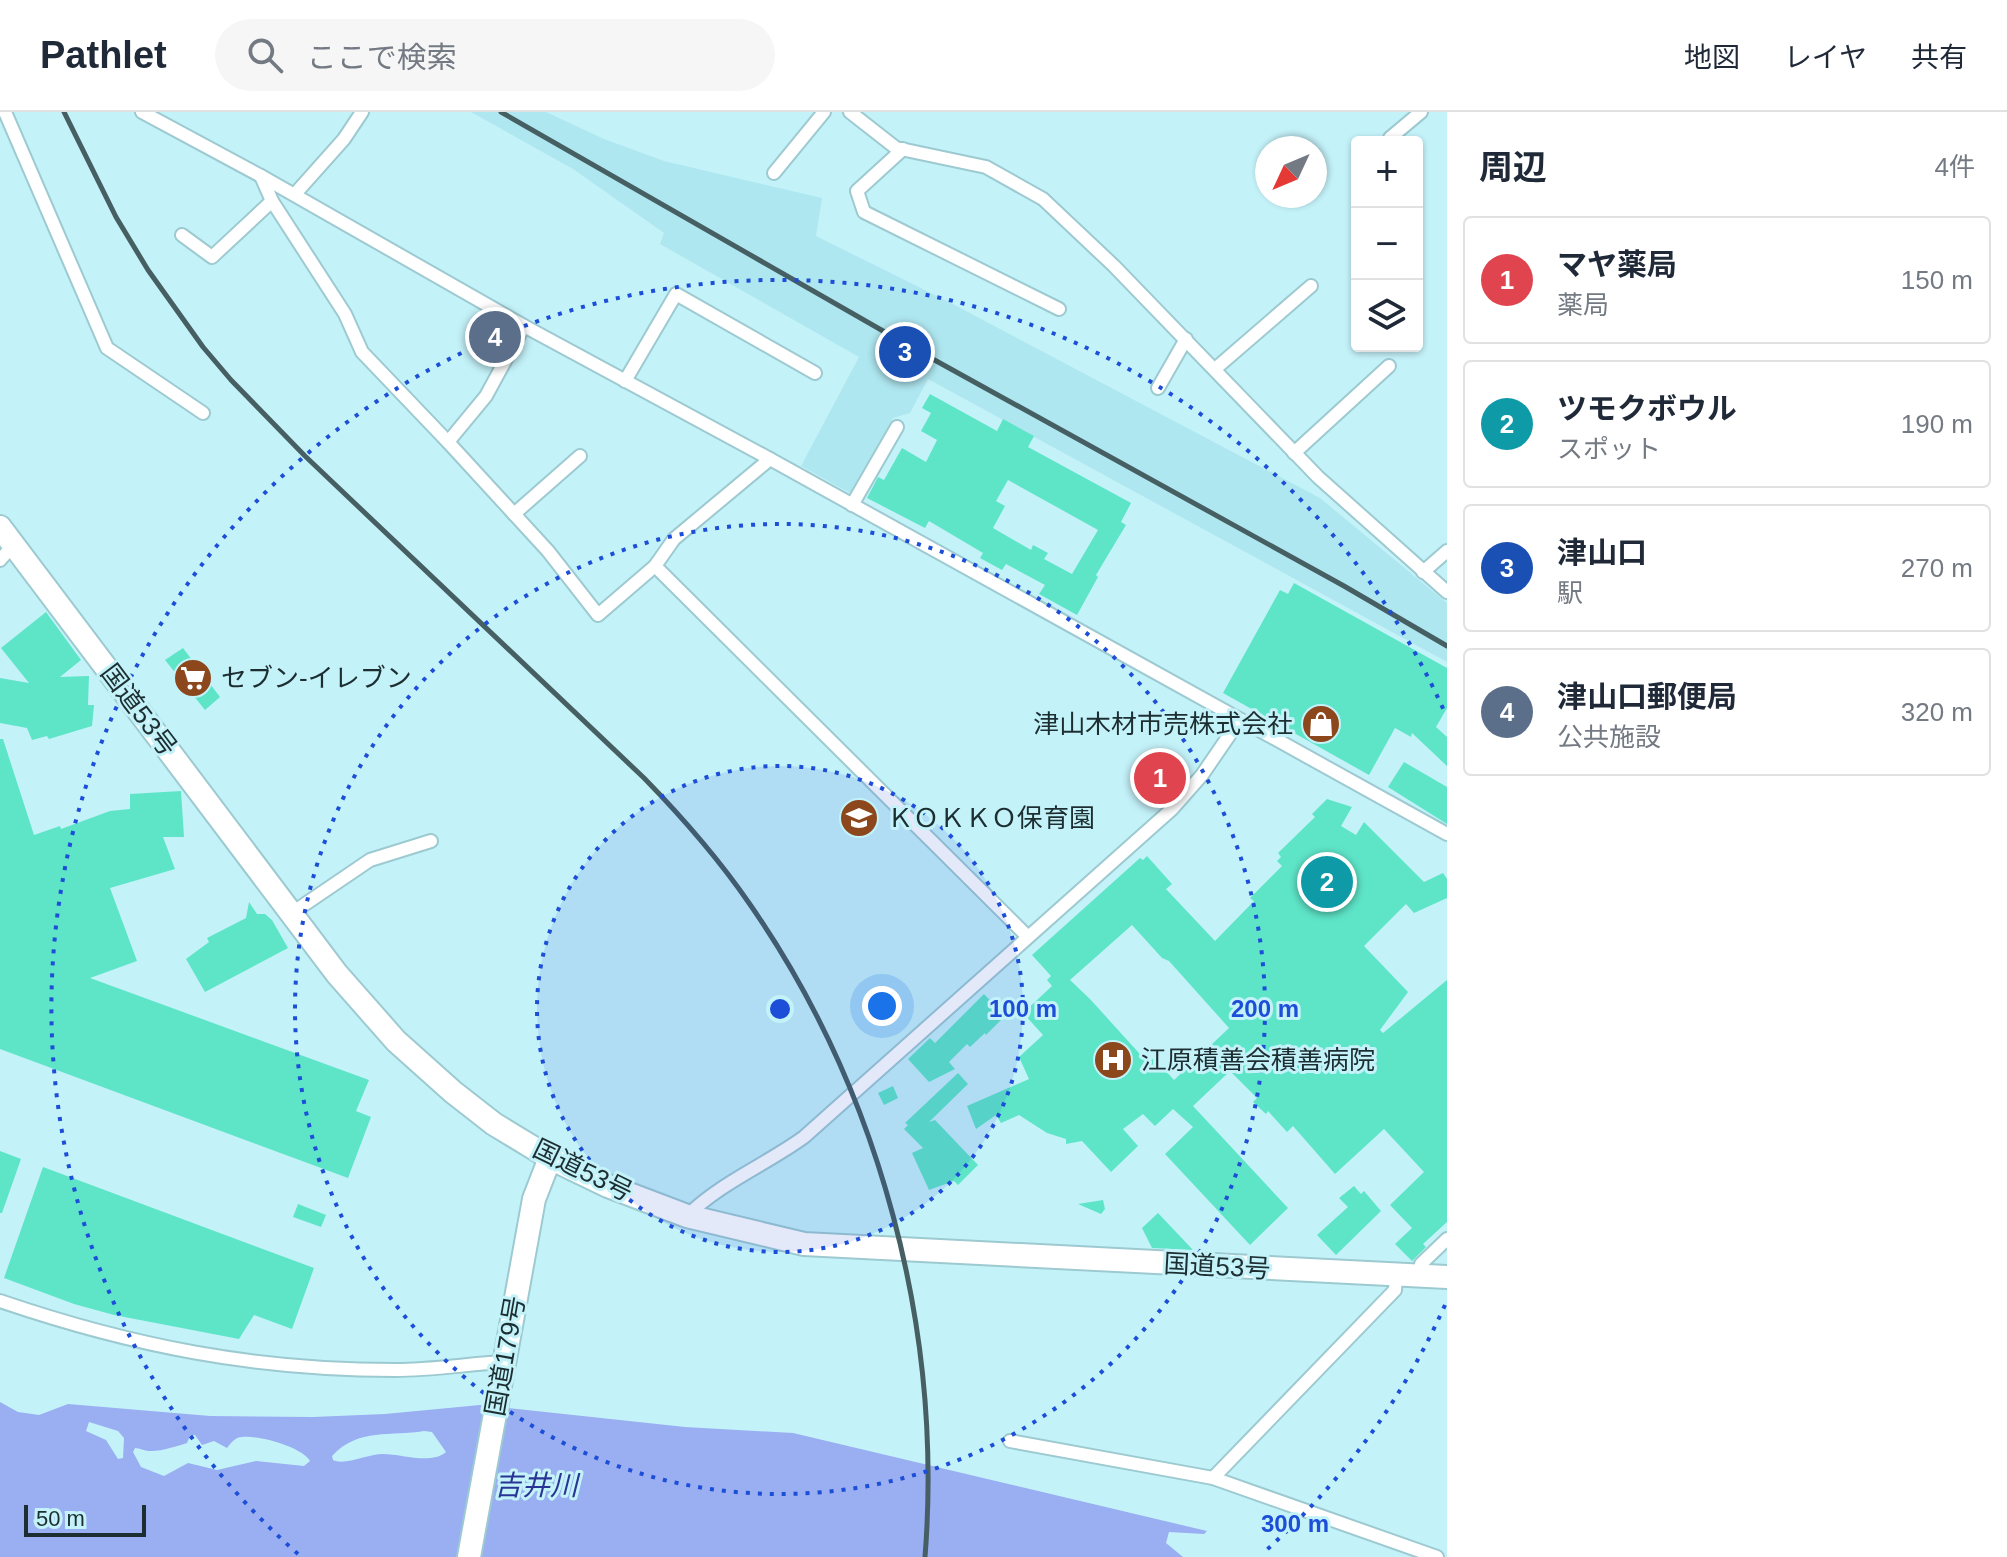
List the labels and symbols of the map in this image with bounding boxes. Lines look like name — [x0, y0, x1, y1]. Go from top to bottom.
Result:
north arrow — [1255, 136, 1327, 208]
pin: 4 — [469, 307, 521, 367]
pin: 3 — [879, 322, 931, 382]
supermarket icon: セブン-イレブン — [172, 657, 214, 699]
street label: 国道53号 — [95, 658, 183, 762]
place label: セブン-イレブン — [221, 663, 412, 693]
shop icon: 津山木材市売株式会社 — [1300, 703, 1342, 745]
place label: 津山木材市売株式会社 — [1033, 709, 1293, 739]
pin: 1 — [1134, 748, 1186, 808]
school or university icon: ＫＯＫＫＯ保育園 — [838, 797, 880, 839]
place label: ＫＯＫＫＯ保育園 — [887, 803, 1095, 833]
pin: 2 — [1301, 852, 1353, 912]
your location — [862, 986, 902, 1026]
centre of rings — [766, 995, 794, 1023]
text: 100 m — [989, 995, 1057, 1022]
text: 200 m — [1231, 995, 1299, 1022]
hospital icon: 江原積善会積善病院 — [1092, 1039, 1134, 1081]
place label: 江原積善会積善病院 — [1141, 1045, 1375, 1075]
street label: 国道53号 — [528, 1133, 638, 1207]
street label: 国道53号 — [1163, 1248, 1271, 1284]
street label: 国道179号 — [480, 1294, 530, 1418]
water label: 吉井川 — [494, 1470, 581, 1501]
scale bar — [24, 1501, 146, 1537]
text: 300 m — [1261, 1510, 1329, 1537]

